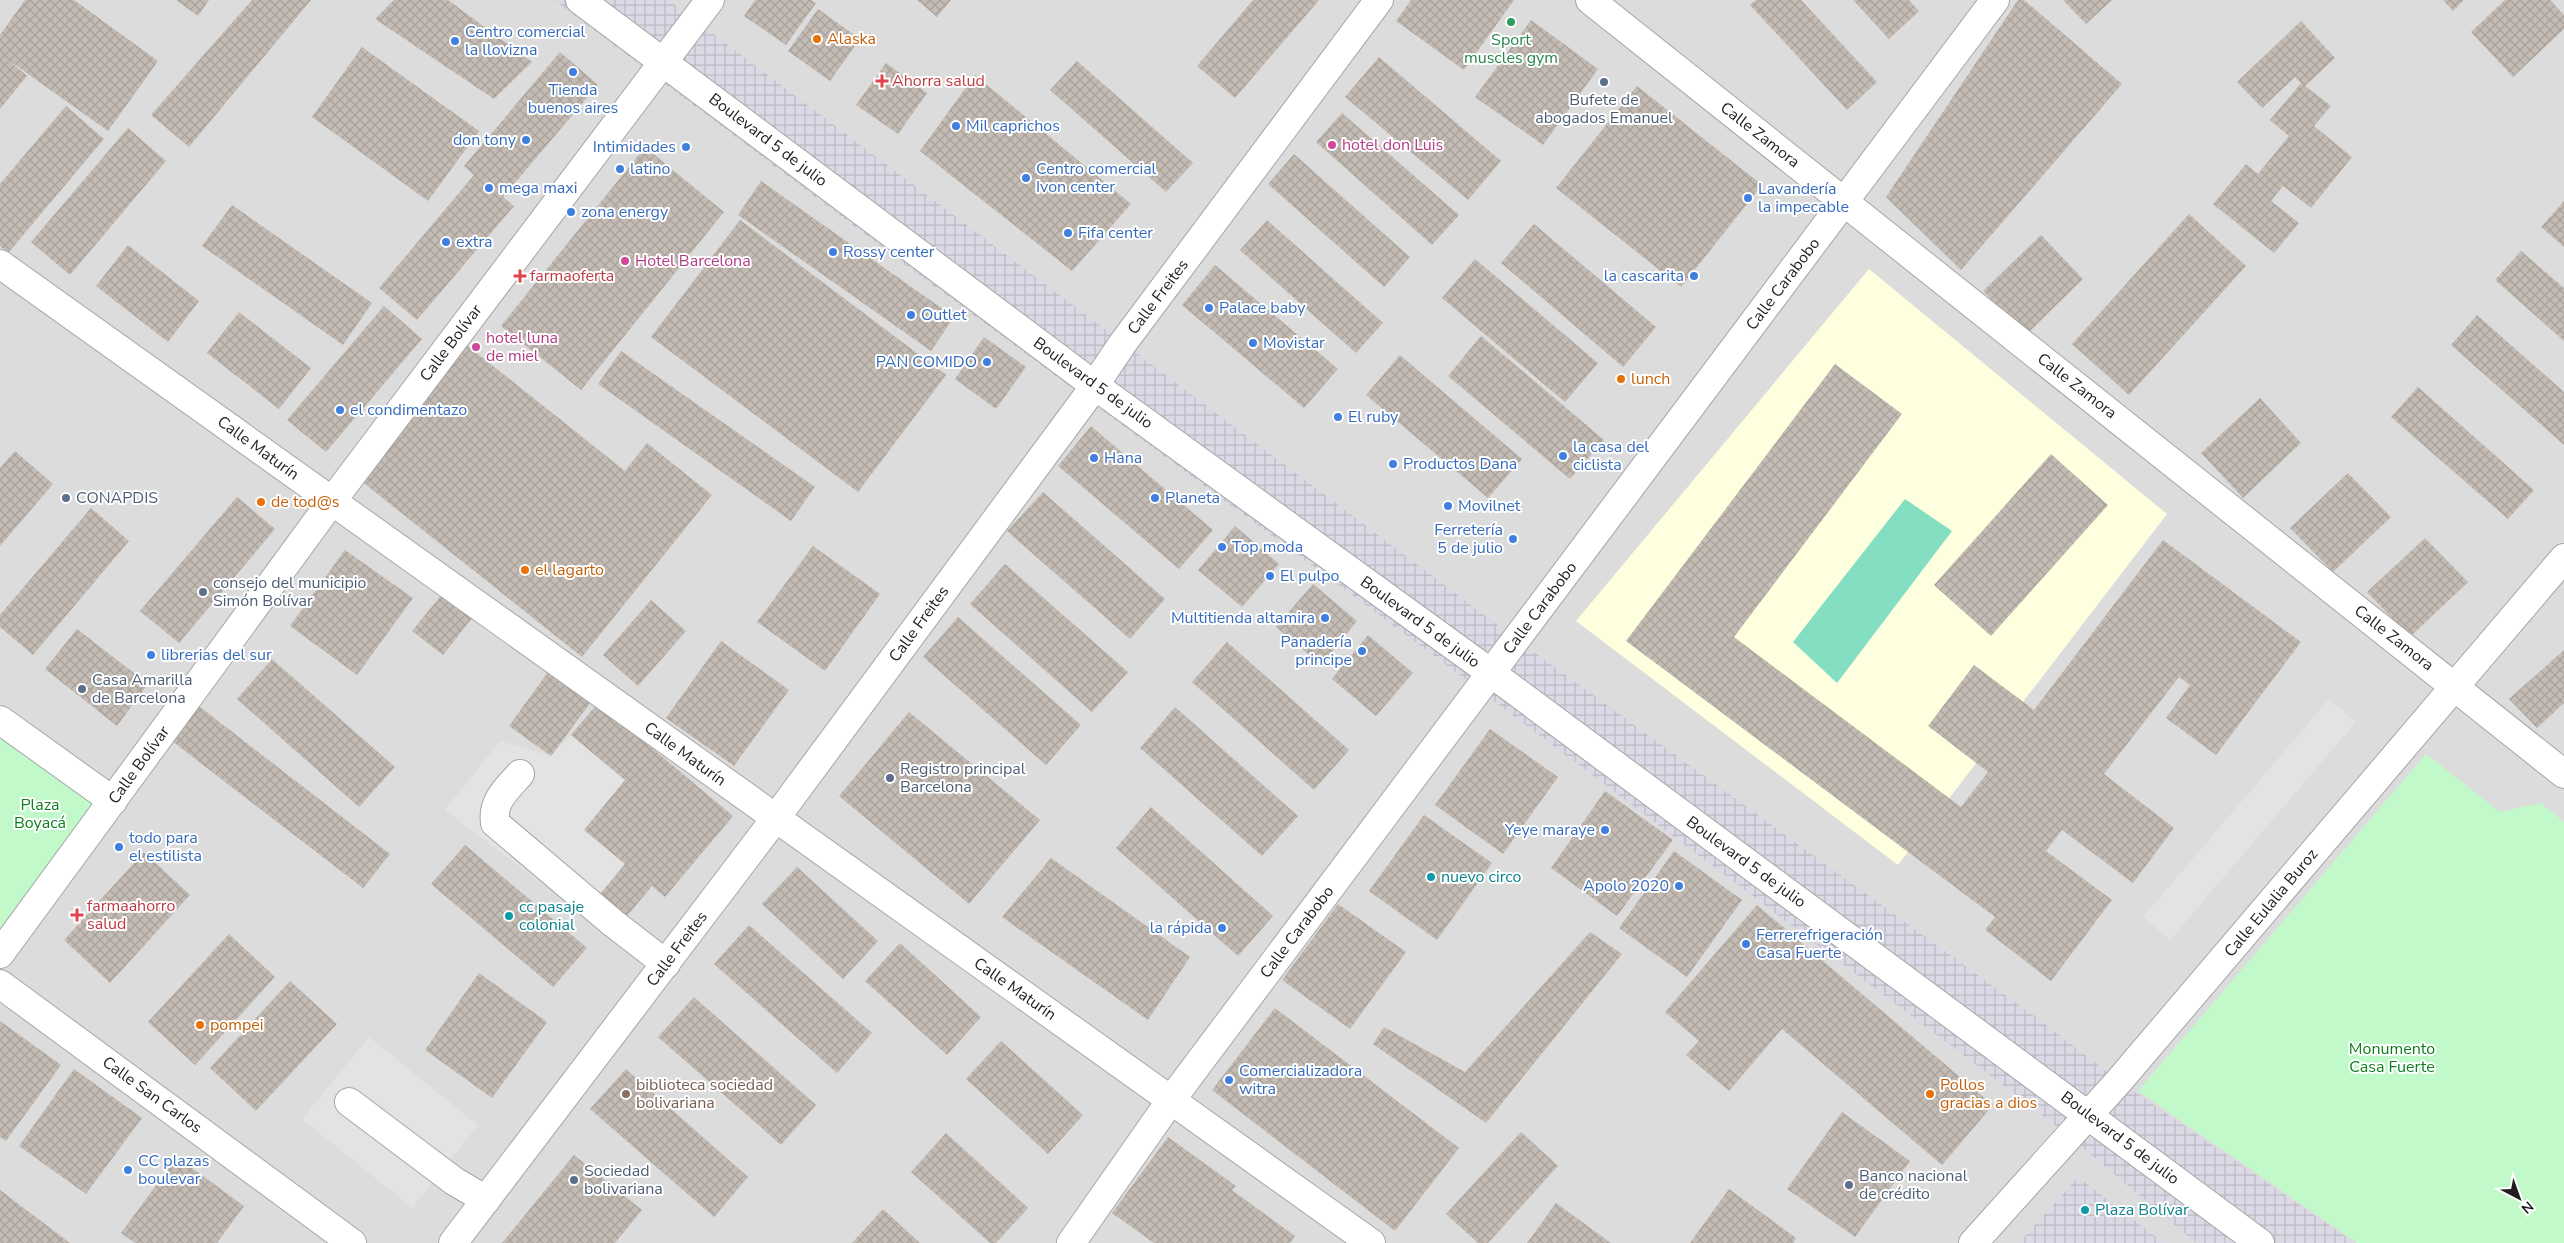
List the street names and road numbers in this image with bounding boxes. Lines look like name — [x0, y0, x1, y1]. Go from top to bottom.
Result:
street label: Boulevard 5 de julio — [704, 88, 832, 192]
street label: Calle Zamora — [1716, 97, 1804, 173]
street label: Calle Carabobo — [1741, 233, 1825, 335]
street label: Calle Freites — [1122, 255, 1194, 339]
street label: Calle Bolívar — [415, 300, 487, 386]
street label: Boulevard 5 de julio — [1029, 332, 1157, 434]
street label: Calle Zamora — [2033, 348, 2121, 424]
street label: Calle Maturín — [213, 411, 303, 485]
street label: Calle Carabobo — [1498, 557, 1582, 659]
street label: Boulevard 5 de julio — [1356, 571, 1484, 673]
street label: Calle Freites — [884, 581, 954, 667]
street label: Calle Zamora — [2350, 600, 2438, 676]
street label: Calle Maturín — [640, 717, 730, 791]
street label: Calle Bolívar — [103, 721, 175, 808]
street label: Boulevard 5 de julio — [1682, 811, 1810, 913]
street label: Calle Eulalia Buroz — [2219, 844, 2323, 962]
street label: Calle Carabobo — [1255, 881, 1339, 983]
street label: Calle Freites — [641, 907, 713, 991]
street label: Calle Maturín — [969, 952, 1061, 1026]
street label: Calle San Carlos — [98, 1051, 206, 1139]
street label: Boulevard 5 de julio — [2056, 1086, 2184, 1190]

